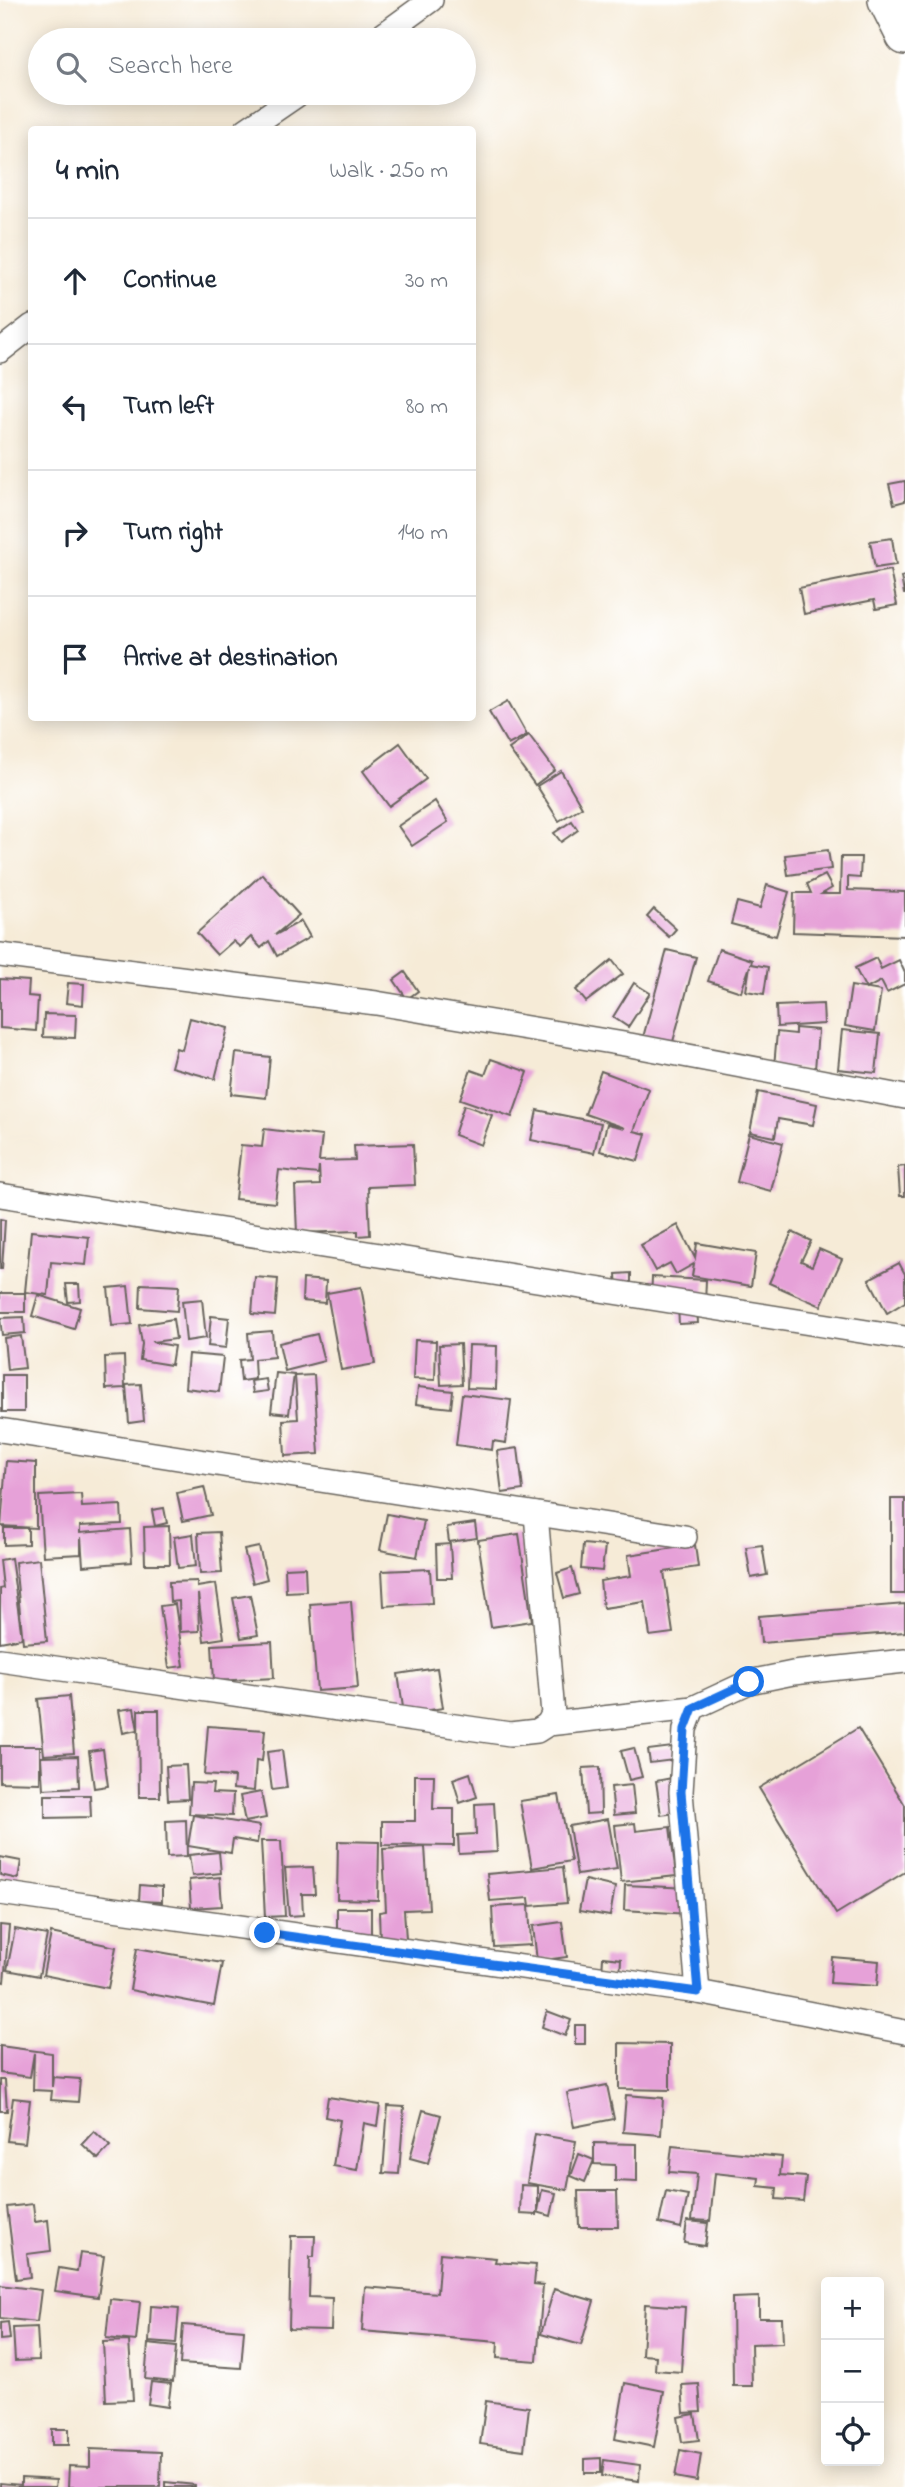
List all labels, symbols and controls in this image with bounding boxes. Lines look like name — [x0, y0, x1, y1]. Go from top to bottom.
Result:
search box — [28, 28, 476, 105]
icon: search — [52, 48, 90, 86]
text: Search here — [108, 48, 233, 86]
text: 4 min — [56, 150, 119, 194]
text: Walk · 250 m — [329, 155, 448, 188]
icon: ahead — [56, 262, 94, 300]
text: Continue — [123, 262, 216, 300]
text: 30 m — [405, 265, 448, 298]
icon: left — [56, 388, 94, 426]
text: Turn left — [123, 388, 214, 426]
text: 80 m — [406, 391, 448, 424]
icon: right — [56, 514, 94, 552]
text: Turn right — [123, 514, 223, 552]
text: 140 m — [398, 517, 448, 550]
icon: arrive — [56, 640, 94, 678]
text: Arrive at destination — [123, 640, 338, 678]
route start — [733, 1666, 764, 1697]
route end — [249, 1917, 280, 1948]
map controls — [821, 2277, 884, 2466]
button: + — [821, 2277, 884, 2340]
button: − — [821, 2340, 884, 2403]
button: locate — [821, 2403, 884, 2466]

